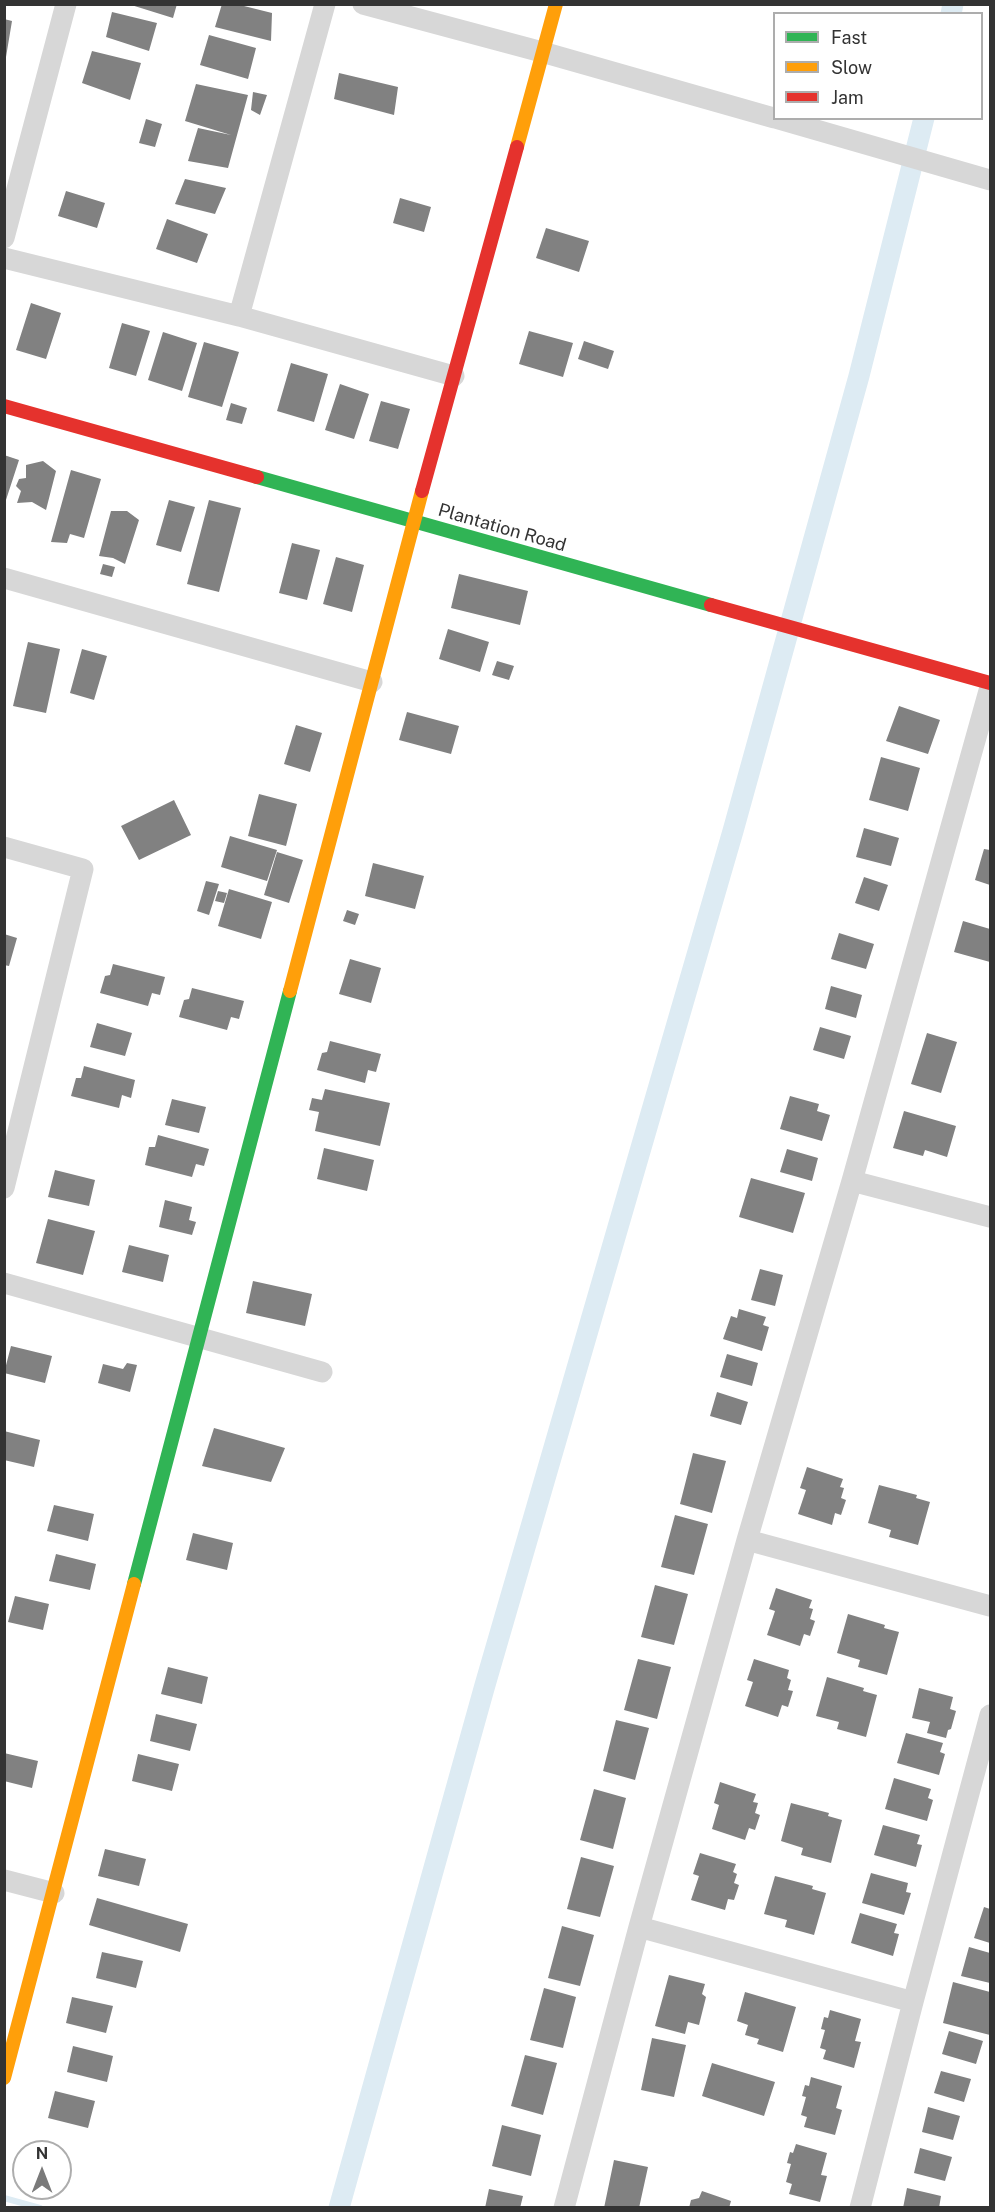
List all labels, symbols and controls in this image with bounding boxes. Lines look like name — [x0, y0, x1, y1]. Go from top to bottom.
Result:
legend — [773, 12, 983, 120]
text: Fast — [831, 27, 867, 48]
text: Slow — [831, 57, 872, 78]
text: Jam — [831, 87, 864, 108]
street label: Plantation Road — [435, 499, 569, 557]
north arrow — [12, 2140, 72, 2200]
text: N — [36, 2144, 48, 2163]

